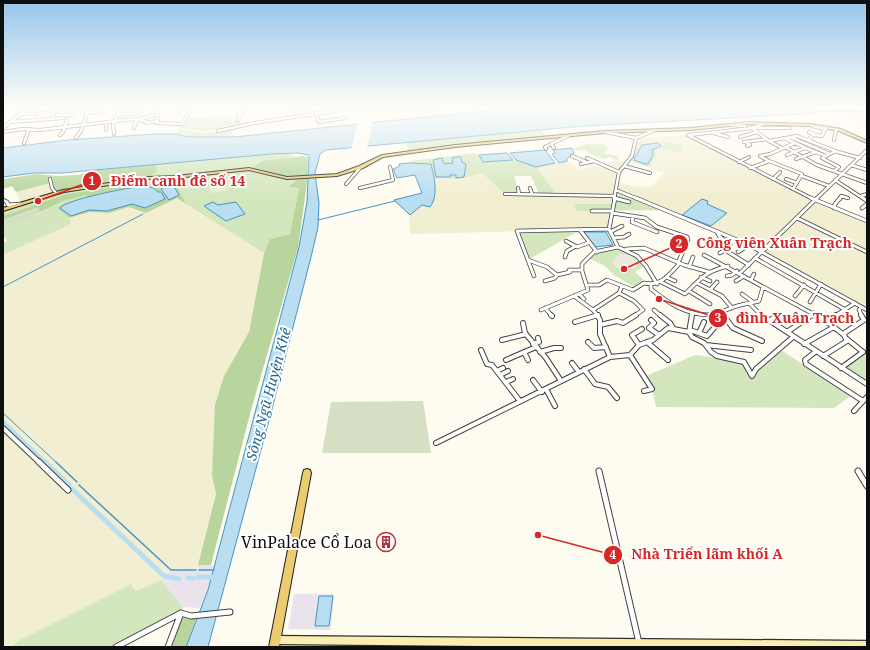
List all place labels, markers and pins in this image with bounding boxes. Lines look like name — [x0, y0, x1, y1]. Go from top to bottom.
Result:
callout: Điếm canh đê số 14 — [82, 168, 253, 194]
callout: Công viên Xuân Trạch — [669, 231, 860, 257]
callout: đình Xuân Trạch — [708, 305, 862, 331]
place label: VinPalace Cổ Loa — [241, 531, 372, 553]
building icon: VinPalace Cổ Loa — [375, 531, 397, 553]
callout: Nhà Triển lãm khối A — [603, 542, 790, 568]

